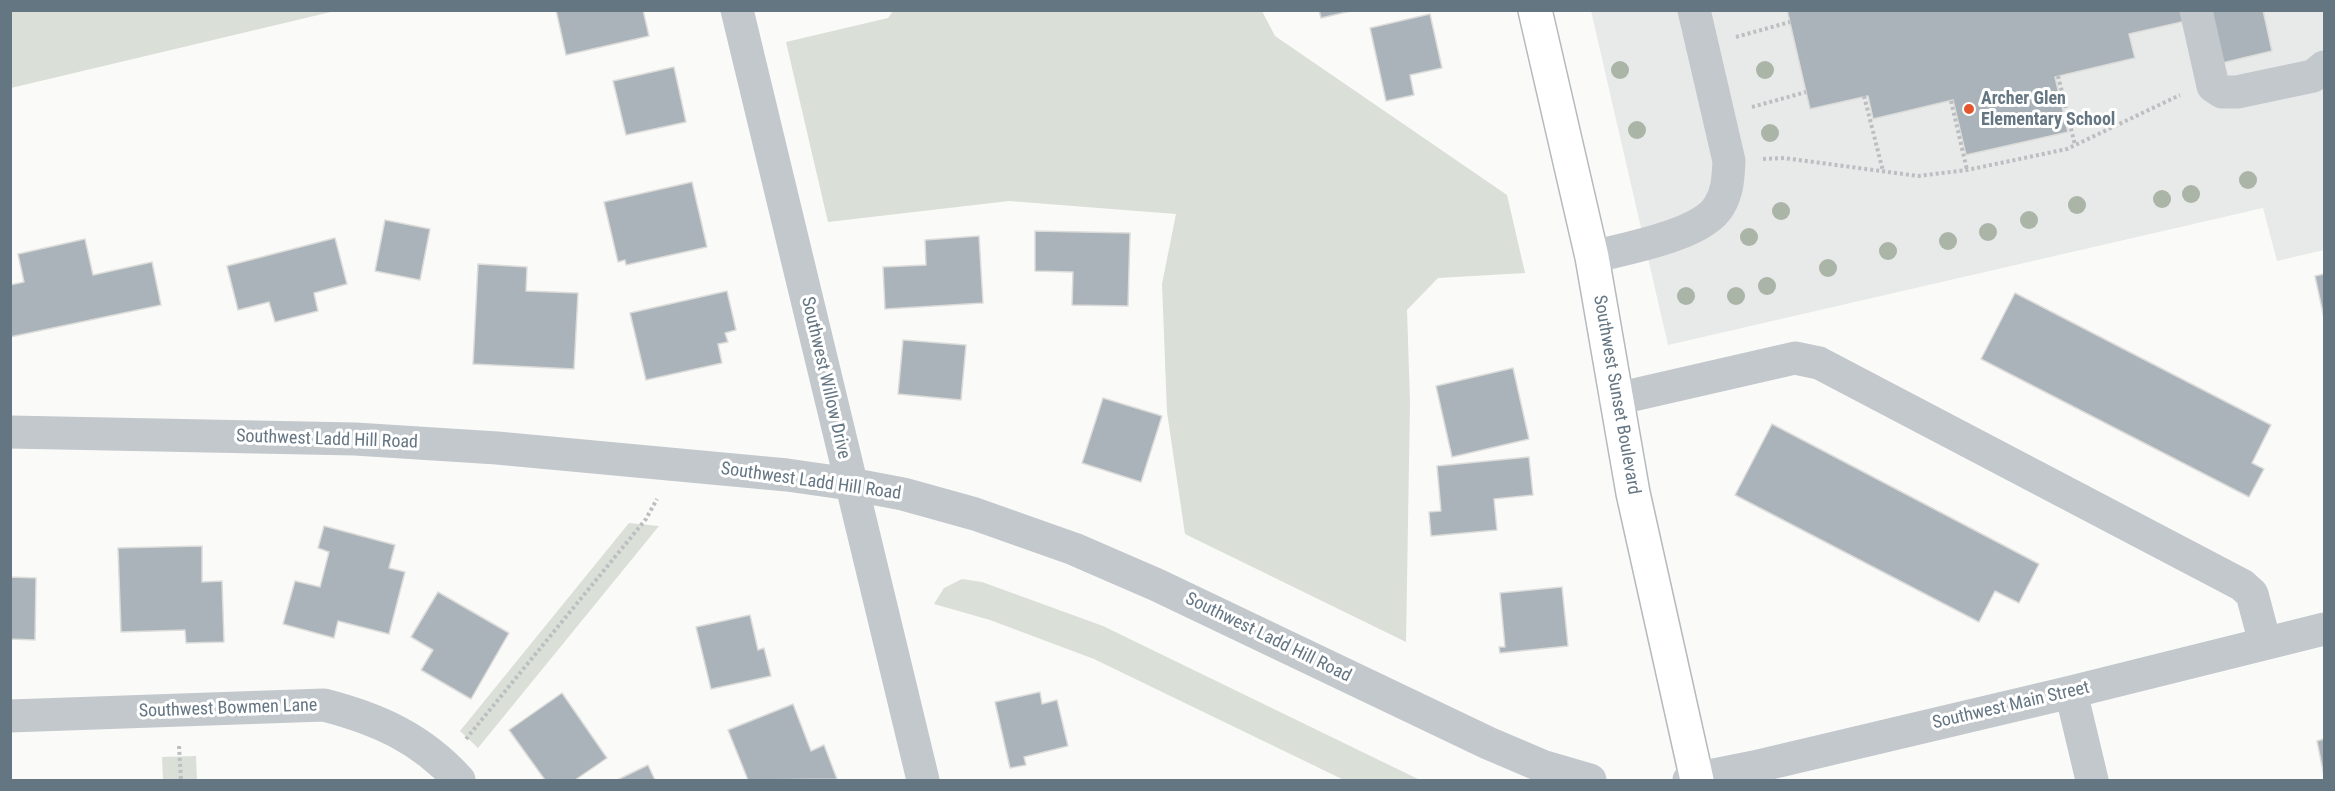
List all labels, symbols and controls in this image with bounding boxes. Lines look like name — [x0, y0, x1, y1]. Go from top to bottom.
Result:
place label: Archer Glen Elementary School — [1981, 88, 2115, 130]
marker: Archer Glen Elementary School — [1962, 102, 1976, 116]
street label: Southwest Sunset Boulevard — [1588, 294, 1644, 496]
street label: Southwest Willow Drive — [796, 295, 854, 461]
street label: Southwest Ladd Hill Road — [236, 426, 418, 454]
street label: Southwest Ladd Hill Road — [719, 459, 903, 505]
street label: Southwest Ladd Hill Road — [1182, 588, 1354, 688]
street label: Southwest Main Street — [1930, 677, 2092, 735]
street label: Southwest Bowmen Lane — [138, 695, 318, 723]

